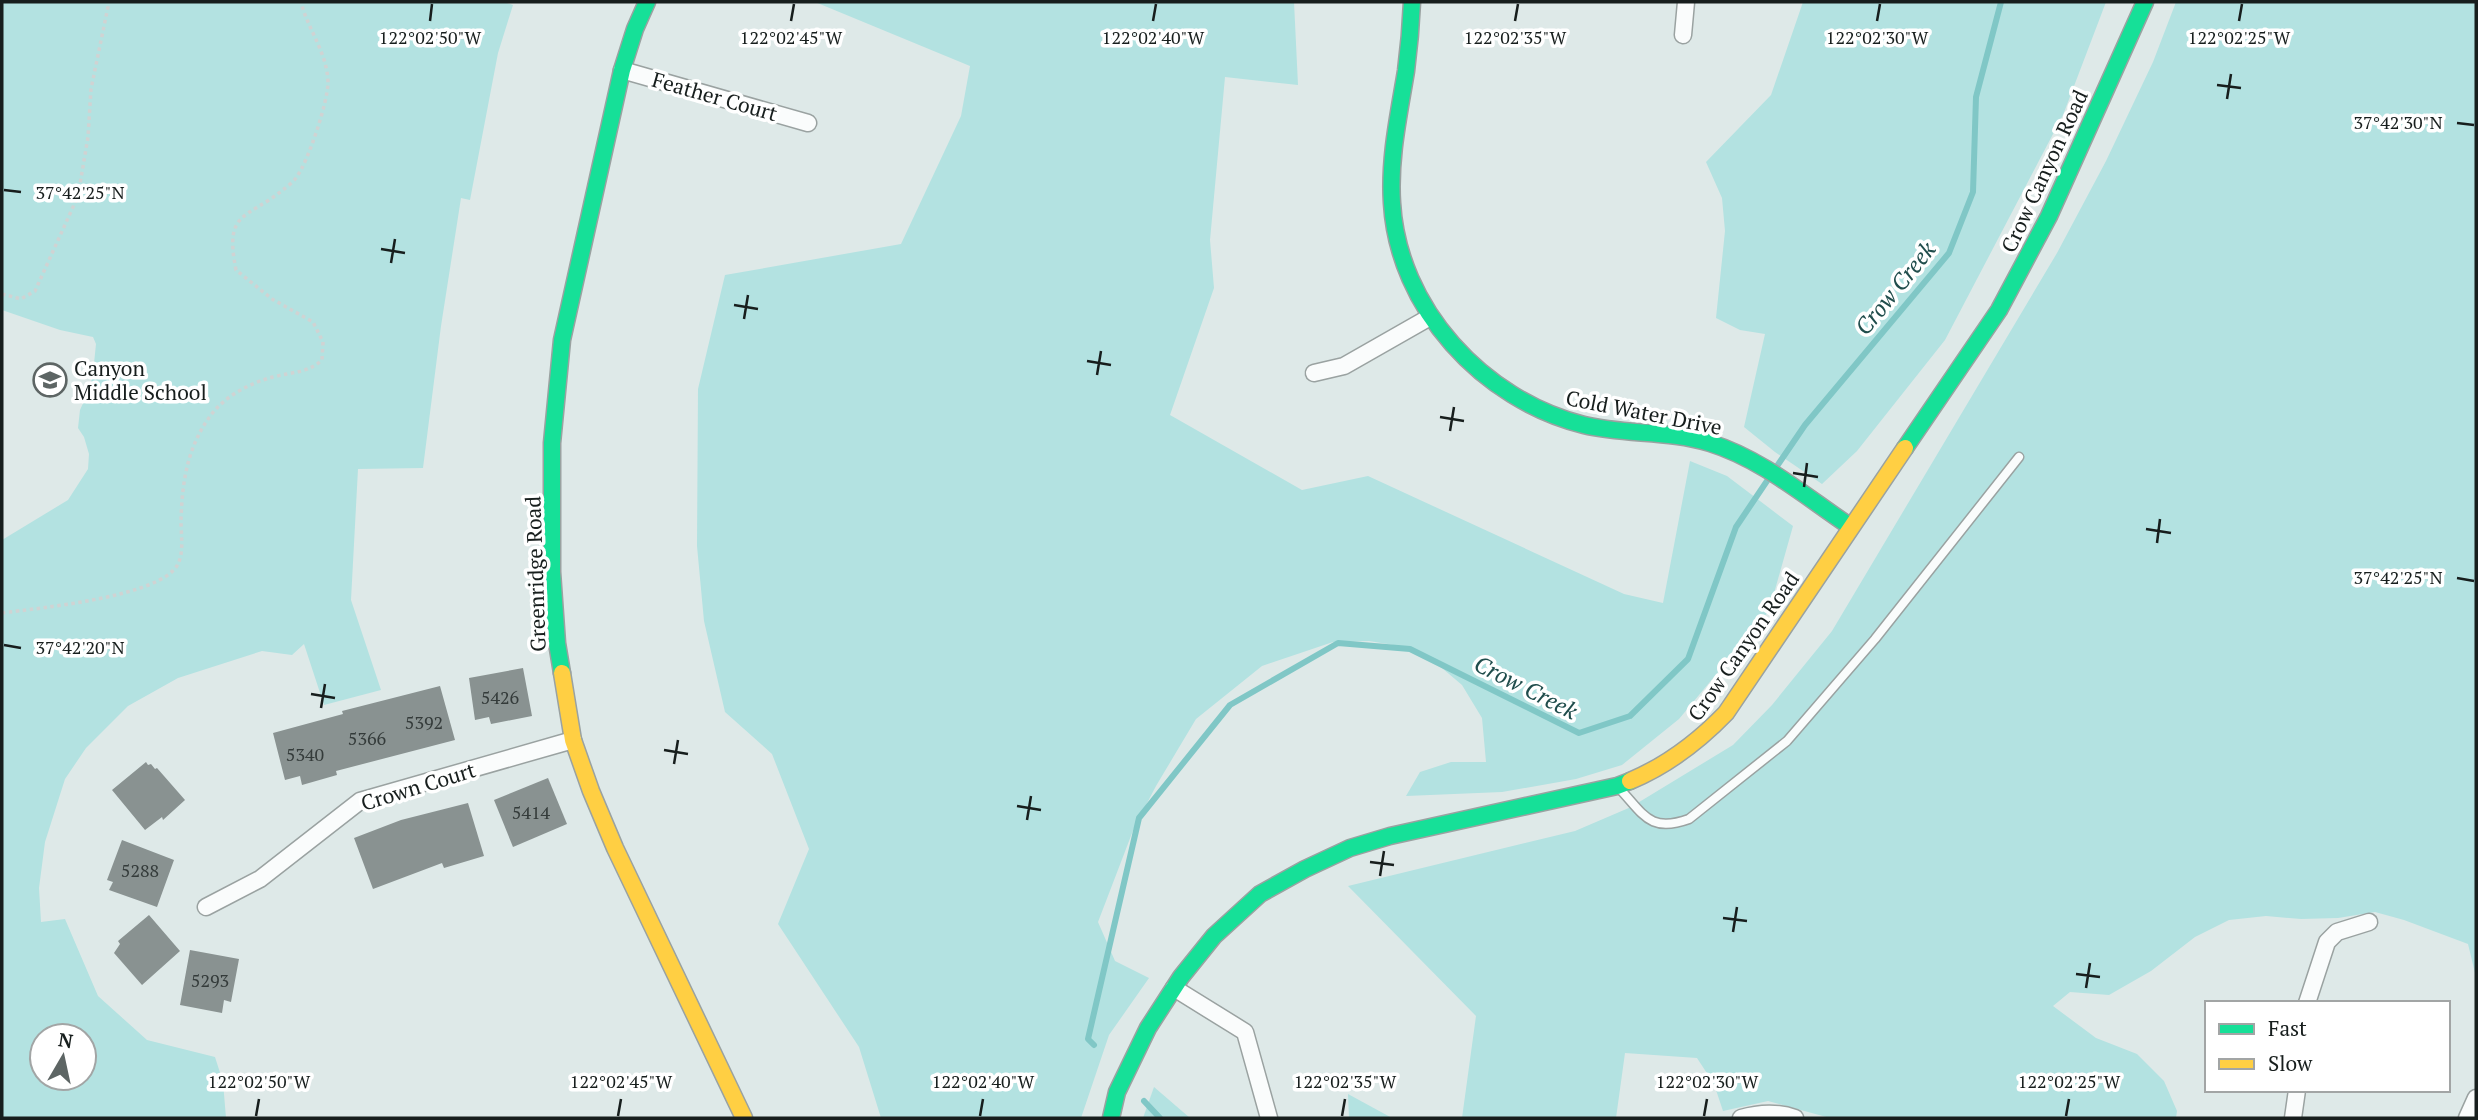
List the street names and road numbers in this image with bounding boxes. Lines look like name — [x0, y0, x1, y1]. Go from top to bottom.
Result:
street label: Feather Court — [649, 65, 781, 127]
street label: Crow Canyon Road — [1994, 85, 2094, 257]
street label: Cold Water Drive — [1564, 383, 1724, 441]
street label: Greenridge Road — [518, 495, 552, 652]
street label: Crow Canyon Road — [1681, 566, 1805, 726]
street label: Crown Court — [357, 755, 479, 817]

